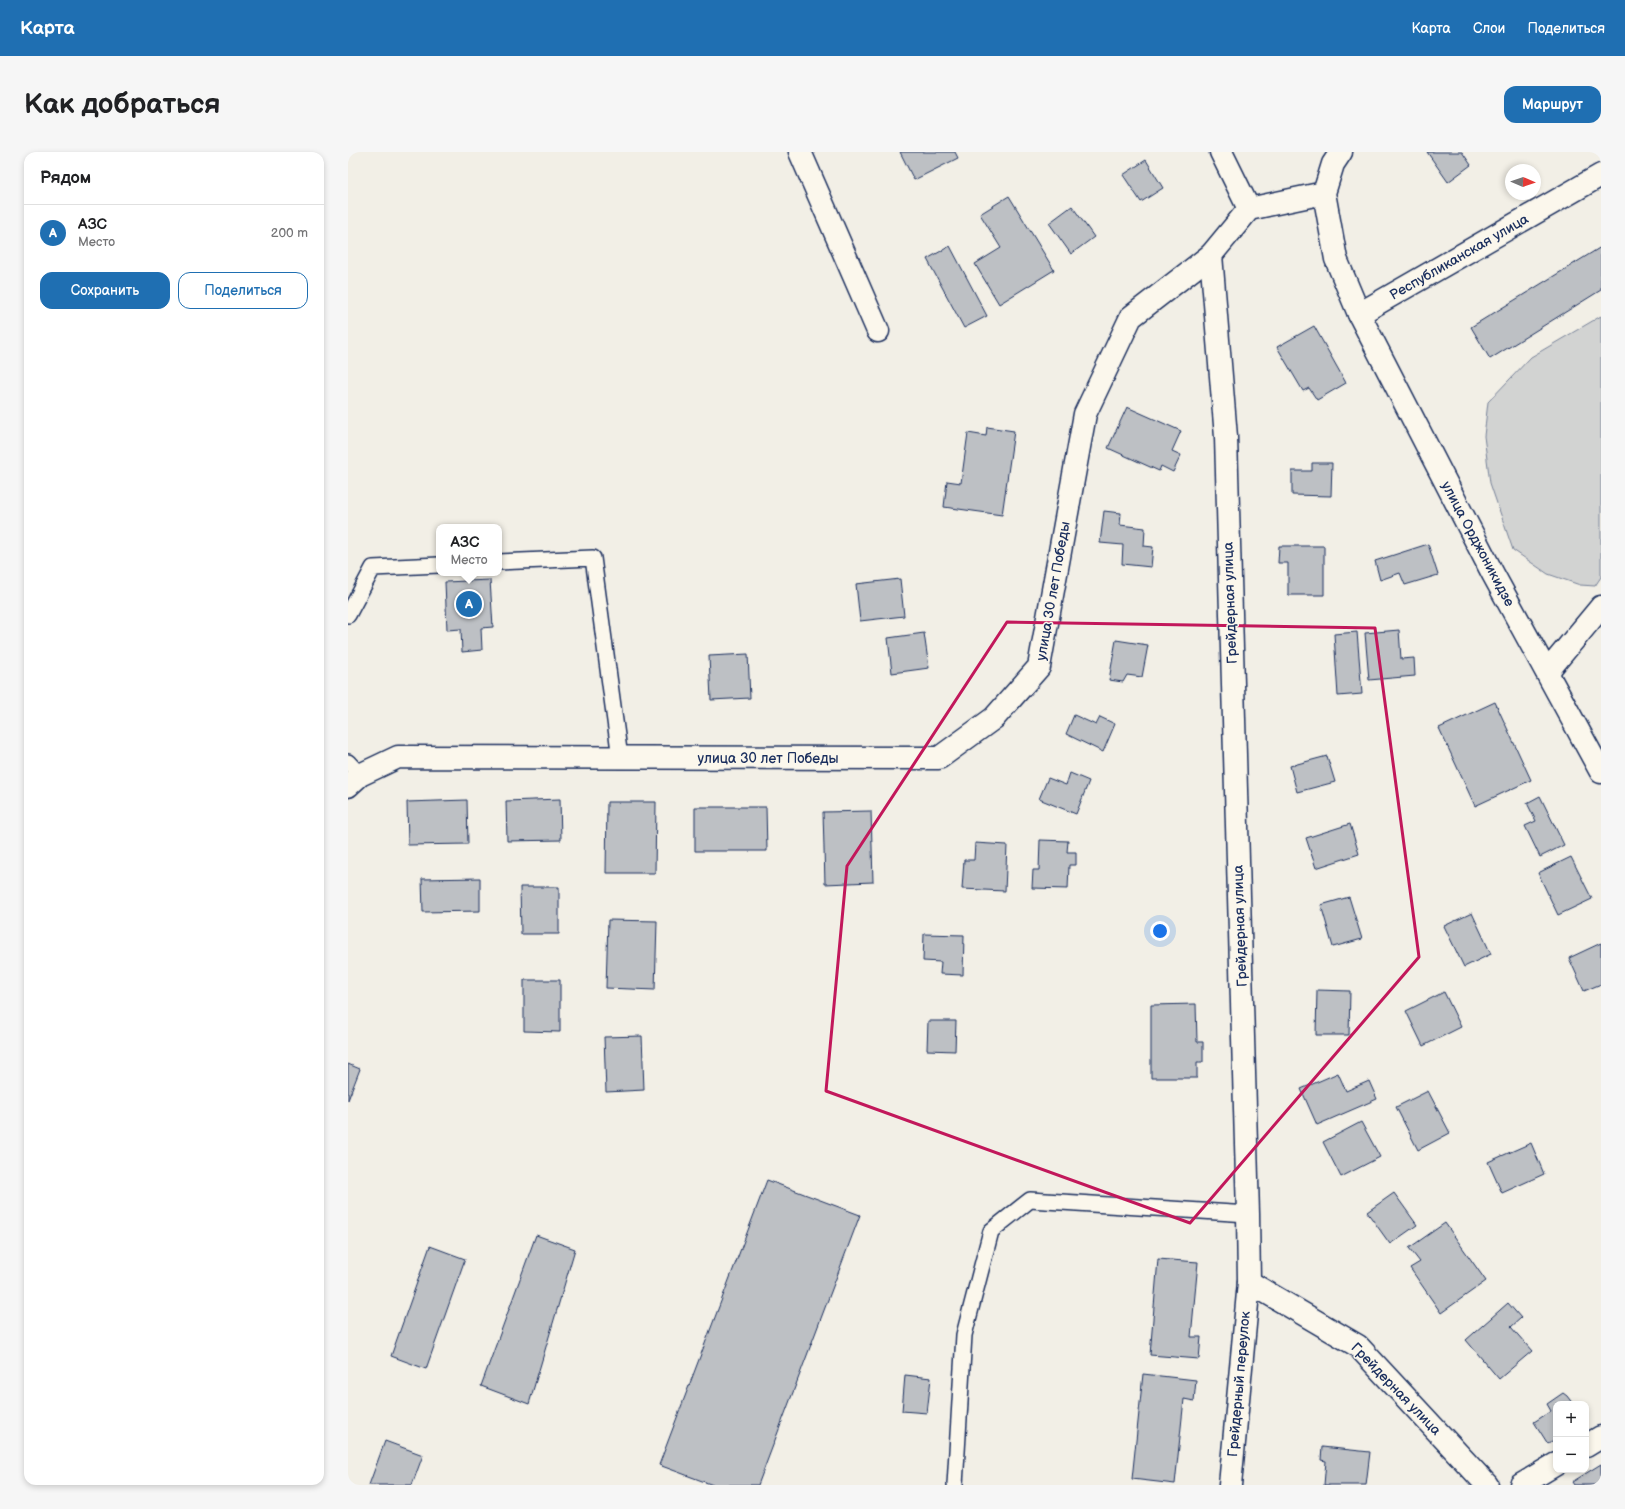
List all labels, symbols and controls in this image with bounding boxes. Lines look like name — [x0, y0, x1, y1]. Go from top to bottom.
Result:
text: Карта — [20, 17, 74, 40]
text: Карта — [1411, 20, 1451, 37]
text: Слои — [1473, 20, 1505, 37]
text: Поделиться — [1527, 20, 1605, 37]
button: Маршрут — [1504, 86, 1601, 123]
text: Как добраться — [24, 88, 221, 121]
north arrow — [1505, 164, 1541, 200]
text: Рядом — [40, 168, 91, 188]
street label: Республиканская улица — [1387, 210, 1532, 304]
text: АЗС — [78, 215, 107, 234]
text: A — [49, 225, 57, 241]
text: 200 m — [271, 225, 308, 241]
text: Место — [78, 234, 115, 250]
button: Сохранить — [40, 272, 170, 309]
button: Поделиться — [178, 272, 308, 309]
street label: улица Орджоникидзе — [1438, 478, 1518, 610]
street label: улица 30 лет Победы — [1032, 520, 1074, 662]
popup — [436, 524, 502, 576]
text: АЗС — [450, 533, 479, 552]
street label: Грейдерная улица — [1219, 541, 1241, 664]
text: Место — [450, 552, 488, 568]
pin: A — [456, 589, 482, 619]
street label: улица 30 лет Победы — [697, 750, 839, 767]
street label: Грейдерная улица — [1229, 864, 1251, 987]
your location — [1150, 921, 1170, 941]
street label: Грейдерный переулок — [1224, 1310, 1254, 1458]
street label: Грейдерная улица — [1347, 1339, 1445, 1439]
map controls — [1553, 1401, 1589, 1473]
button: + — [1553, 1401, 1589, 1437]
button: − — [1553, 1437, 1589, 1473]

